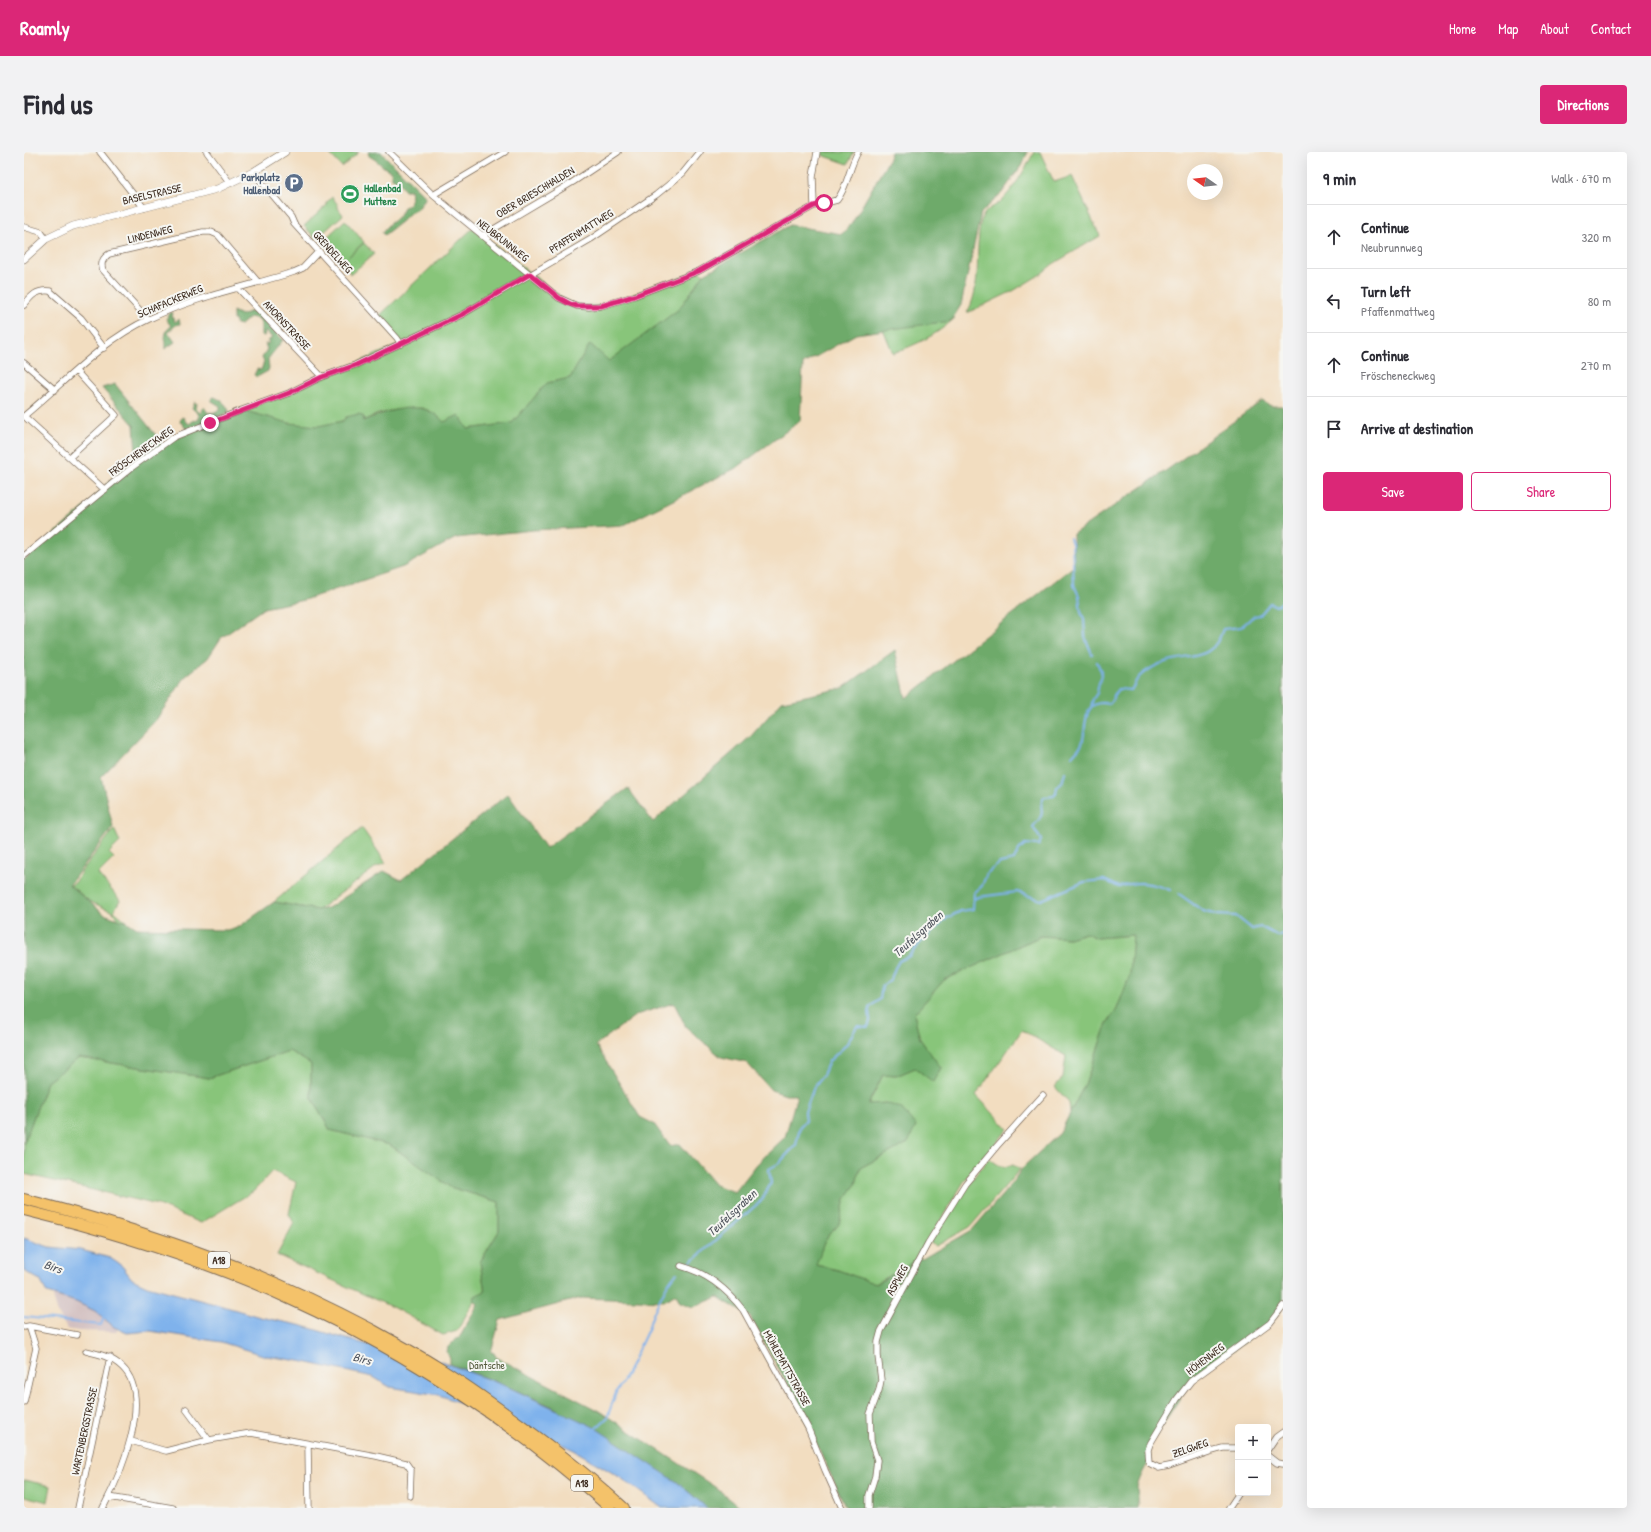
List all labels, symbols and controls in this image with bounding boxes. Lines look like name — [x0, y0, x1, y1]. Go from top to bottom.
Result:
text: Roamly — [20, 15, 70, 41]
text: Home — [1449, 19, 1476, 38]
text: Map — [1498, 19, 1518, 38]
text: About — [1540, 19, 1569, 38]
text: Contact — [1591, 19, 1631, 38]
text: Find us — [24, 85, 93, 123]
button: Directions — [1540, 85, 1627, 124]
street label: OBER BRIESCHHALDEN — [493, 163, 577, 221]
north arrow — [1187, 164, 1223, 200]
text: 9 min — [1323, 167, 1356, 190]
text: Walk · 670 m — [1551, 169, 1611, 187]
place label: Parkplatz Hallenbad — [241, 170, 281, 197]
parking icon: Parkplatz Hallenbad — [283, 172, 305, 194]
street label: BASELSTRASSE — [121, 180, 183, 208]
place label: Hallenbad Muttenz — [364, 181, 401, 208]
sports icon: Hallenbad Muttenz — [339, 183, 361, 205]
route start — [815, 194, 833, 212]
street label: PFAFFENMATTWEG — [546, 205, 616, 256]
street label: NEUBRUNNWEG — [474, 215, 532, 265]
text: Continue — [1361, 217, 1409, 238]
street label: LINDENWEG — [126, 222, 174, 246]
icon: ahead — [1323, 226, 1345, 248]
street label: GRENDELWEG — [310, 228, 356, 277]
text: 320 m — [1581, 228, 1611, 246]
text: Neubrunnweg — [1361, 238, 1423, 256]
street label: SCHAFACKERWEG — [135, 281, 205, 321]
text: Turn left — [1361, 281, 1411, 302]
icon: left — [1323, 290, 1345, 312]
text: 80 m — [1588, 292, 1611, 310]
street label: AHORNSTRASSE — [260, 297, 314, 353]
text: Pfaffenmattweg — [1361, 302, 1435, 320]
text: Continue — [1361, 345, 1409, 366]
icon: ahead — [1323, 354, 1345, 376]
text: 270 m — [1581, 356, 1611, 374]
text: Fröscheneckweg — [1361, 366, 1435, 384]
route end — [201, 414, 219, 432]
icon: arrive — [1323, 418, 1345, 440]
text: Arrive at destination — [1361, 418, 1473, 439]
street label: FRÖSCHENECKWEG — [105, 423, 176, 480]
button: Save — [1323, 472, 1463, 511]
button: Share — [1471, 472, 1611, 511]
water label: Teufelsgraben — [889, 906, 948, 961]
water label: Teufelsgraben — [703, 1184, 761, 1240]
road number: A18 — [208, 1252, 230, 1268]
water label: Birs — [42, 1255, 66, 1278]
street label: ASPWEG — [883, 1262, 911, 1298]
street label: MÜHLEMATTSTRASSE — [760, 1328, 814, 1408]
street label: HÖHENWEG — [1183, 1340, 1227, 1378]
water label: Birs — [351, 1348, 374, 1369]
park label: Däntsche — [469, 1358, 506, 1372]
street label: WARTENBERGSTRASSE — [68, 1386, 100, 1476]
map controls — [1235, 1424, 1271, 1496]
button: + — [1235, 1424, 1271, 1460]
street label: ZELGWEG — [1170, 1435, 1210, 1461]
button: − — [1235, 1460, 1271, 1496]
road number: A18 — [571, 1475, 593, 1491]

